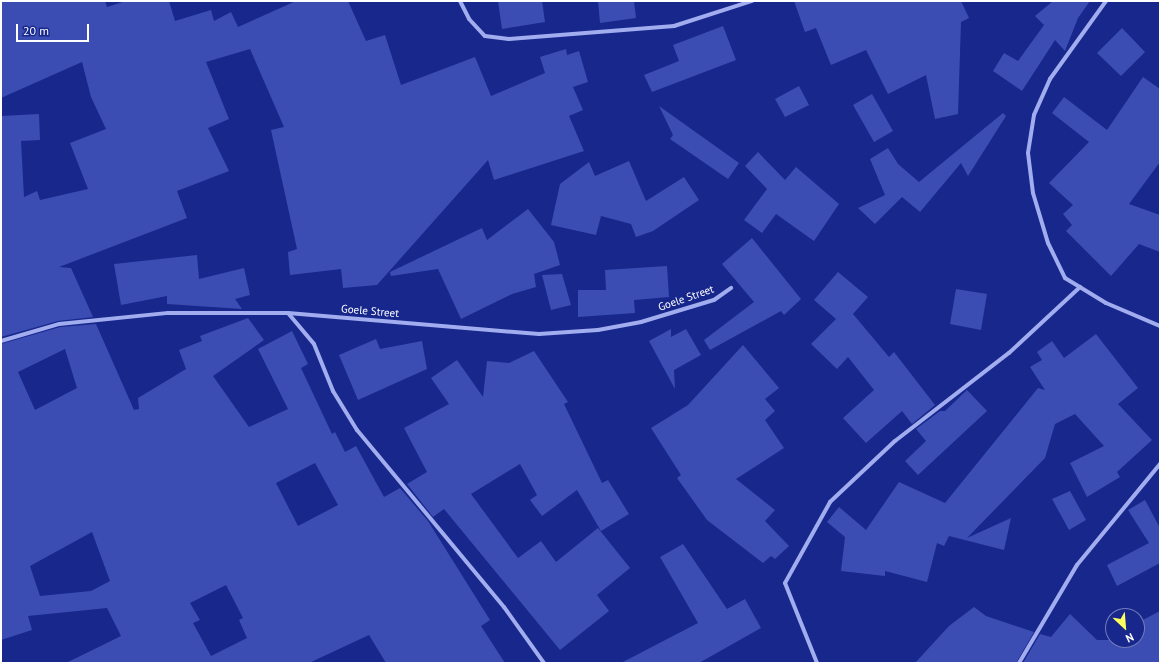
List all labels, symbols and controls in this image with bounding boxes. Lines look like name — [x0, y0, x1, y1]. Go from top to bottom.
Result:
scale bar — [18, 16, 91, 42]
text: 20 m — [23, 23, 49, 38]
street label: Goele Street — [656, 282, 716, 314]
street label: Goele Street — [341, 302, 399, 320]
north arrow — [1105, 608, 1145, 648]
text: N — [1124, 630, 1136, 646]

